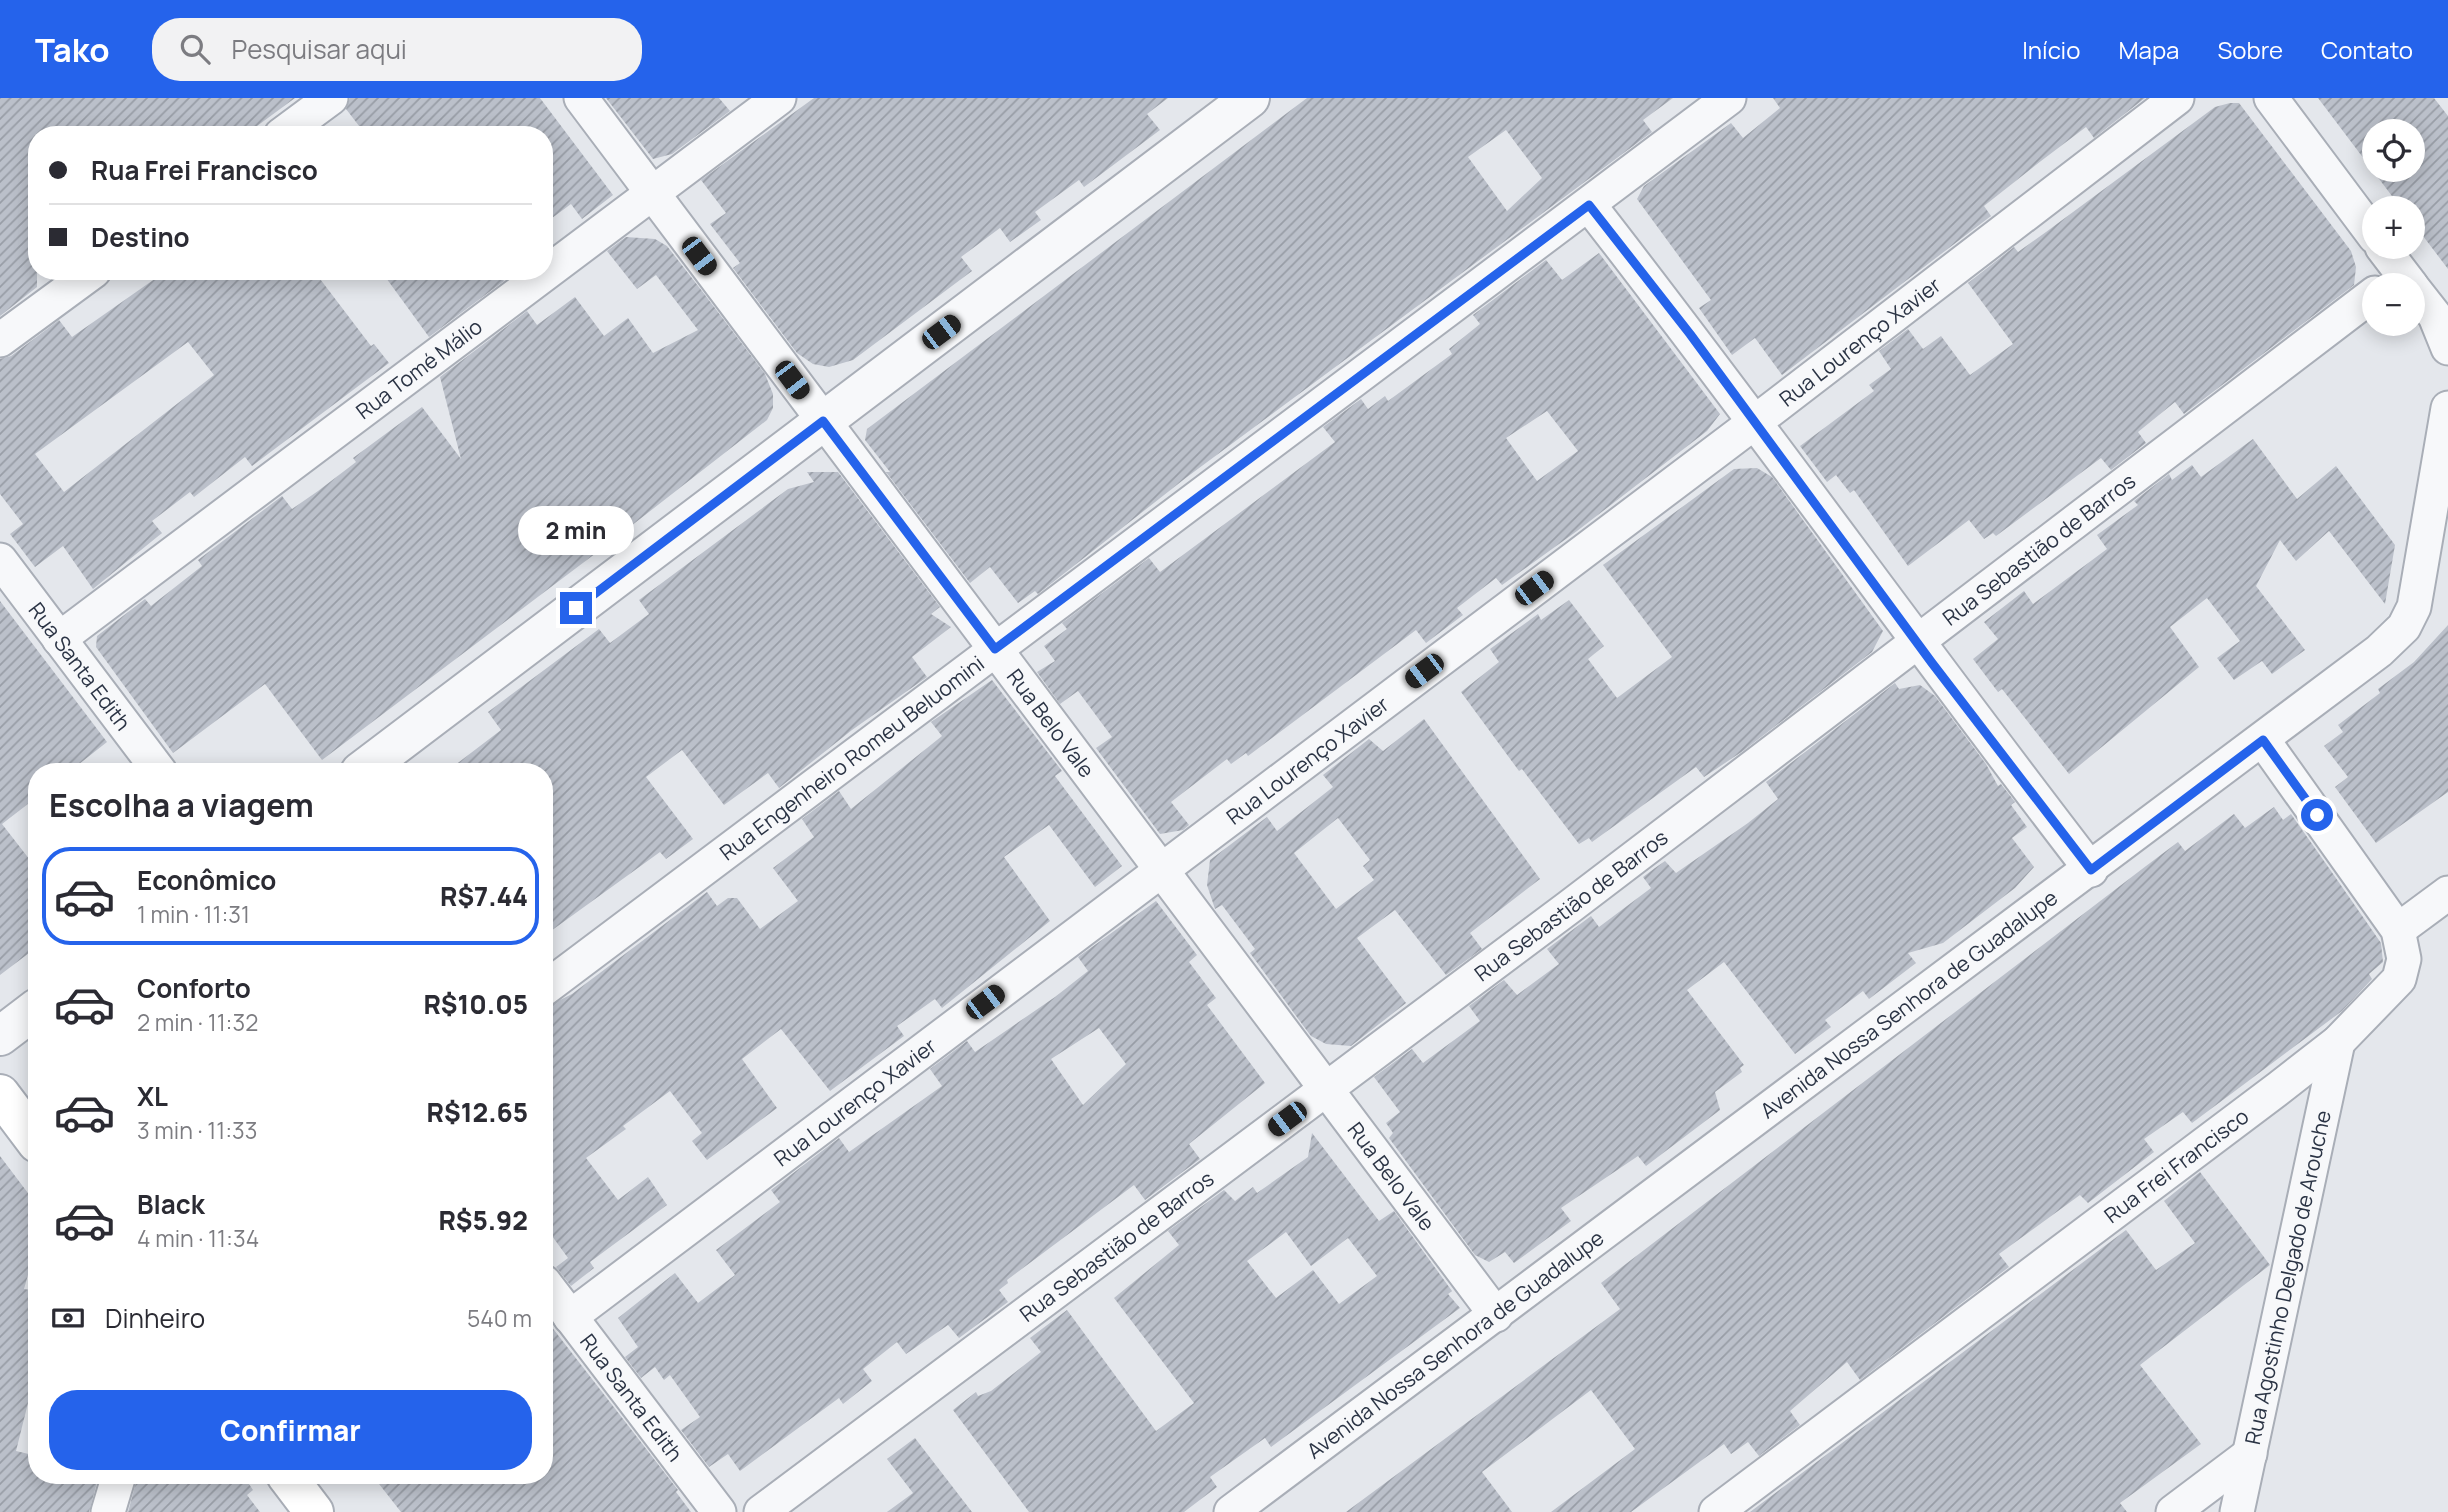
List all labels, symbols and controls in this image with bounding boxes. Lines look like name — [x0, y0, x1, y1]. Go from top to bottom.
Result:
search box — [152, 18, 642, 81]
text: Tako — [35, 27, 110, 72]
icon: search — [176, 30, 214, 68]
text: Pesquisar aqui — [232, 31, 407, 67]
text: Início — [2022, 33, 2080, 66]
text: Mapa — [2118, 33, 2179, 66]
text: Sobre — [2217, 33, 2283, 66]
text: Contato — [2321, 33, 2413, 66]
map controls — [2362, 119, 2425, 336]
button: locate — [2362, 119, 2425, 182]
text: Rua Frei Francisco — [91, 152, 318, 188]
button: + — [2362, 196, 2425, 259]
text: Destino — [91, 219, 190, 255]
car — [678, 233, 721, 279]
street label: Rua Lourenço Xavier — [1773, 270, 1946, 413]
button: − — [2362, 273, 2425, 336]
car — [918, 311, 965, 353]
street label: Rua Tomé Málio — [350, 312, 487, 425]
car — [771, 357, 814, 403]
street label: Rua Sebastião de Barros — [1937, 467, 2141, 632]
callout: 2 min — [518, 506, 634, 556]
text: 2 min — [546, 514, 607, 546]
car — [1511, 567, 1558, 609]
route end — [560, 592, 592, 624]
street label: Rua Santa Edith — [23, 597, 137, 736]
street label: Rua Engenheiro Romeu Beluomini — [714, 649, 990, 866]
car — [1401, 650, 1448, 692]
street label: Rua Belo Vale — [1001, 663, 1101, 783]
street label: Rua Lourenço Xavier — [1221, 690, 1394, 830]
text: Escolha a viagem — [49, 783, 314, 827]
route start — [2301, 799, 2333, 831]
street label: Rua Sebastião de Barros — [1469, 823, 1673, 987]
text: Econômico — [137, 862, 276, 898]
icon: car — [53, 865, 116, 928]
text: R$7.44 — [440, 878, 528, 914]
street label: Avenida Nossa Senhora de Guadalupe — [1754, 883, 2063, 1124]
text: 1 min · 11:31 — [137, 898, 250, 930]
text: Conforto — [137, 970, 251, 1006]
icon: car — [53, 973, 116, 1036]
car — [962, 981, 1009, 1023]
text: R$10.05 — [423, 986, 528, 1022]
text: 2 min · 11:32 — [137, 1006, 258, 1038]
street label: Rua Lourenço Xavier — [768, 1031, 942, 1172]
text: XL — [137, 1078, 168, 1114]
icon: car — [53, 1081, 116, 1144]
text: R$12.65 — [427, 1094, 528, 1130]
car — [1264, 1098, 1311, 1140]
street label: Rua Frei Francisco — [2098, 1102, 2254, 1229]
street label: Rua Agostinho Delgado de Arouche — [2238, 1108, 2337, 1447]
text: 3 min · 11:33 — [137, 1114, 258, 1146]
street label: Rua Belo Vale — [1342, 1116, 1442, 1236]
street label: Rua Sebastião de Barros — [1014, 1164, 1219, 1328]
text: Black — [137, 1186, 205, 1222]
icon: car — [53, 1189, 116, 1252]
text: R$5.92 — [438, 1202, 528, 1238]
text: 4 min · 11:34 — [137, 1222, 259, 1254]
street label: Avenida Nossa Senhora de Guadalupe — [1301, 1223, 1609, 1465]
icon: cash — [49, 1299, 87, 1337]
text: Dinheiro — [105, 1300, 205, 1336]
text: 540 m — [467, 1302, 532, 1334]
street label: Rua Santa Edith — [574, 1328, 689, 1467]
button: Confirmar — [49, 1390, 532, 1470]

